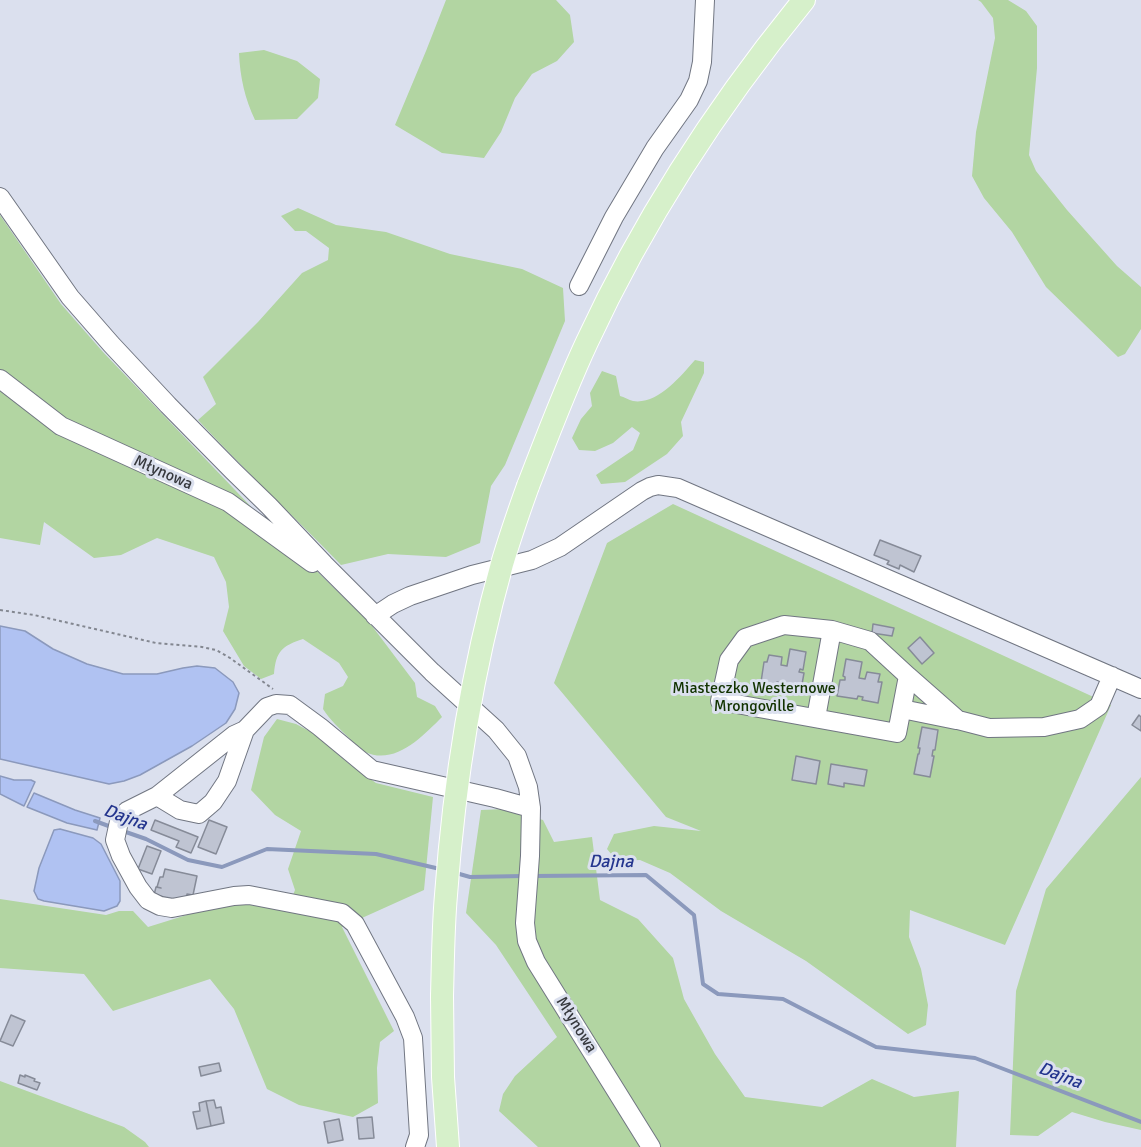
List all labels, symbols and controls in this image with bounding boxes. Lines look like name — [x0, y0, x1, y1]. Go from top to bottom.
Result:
street label: Młynowa — [131, 452, 195, 494]
park label: Miasteczko Westernowe Mrongoville — [672, 679, 836, 717]
water label: Dajna — [100, 800, 150, 836]
water label: Dajna — [589, 851, 633, 873]
street label: Młynowa — [551, 993, 601, 1057]
water label: Dajna — [1035, 1058, 1085, 1094]

